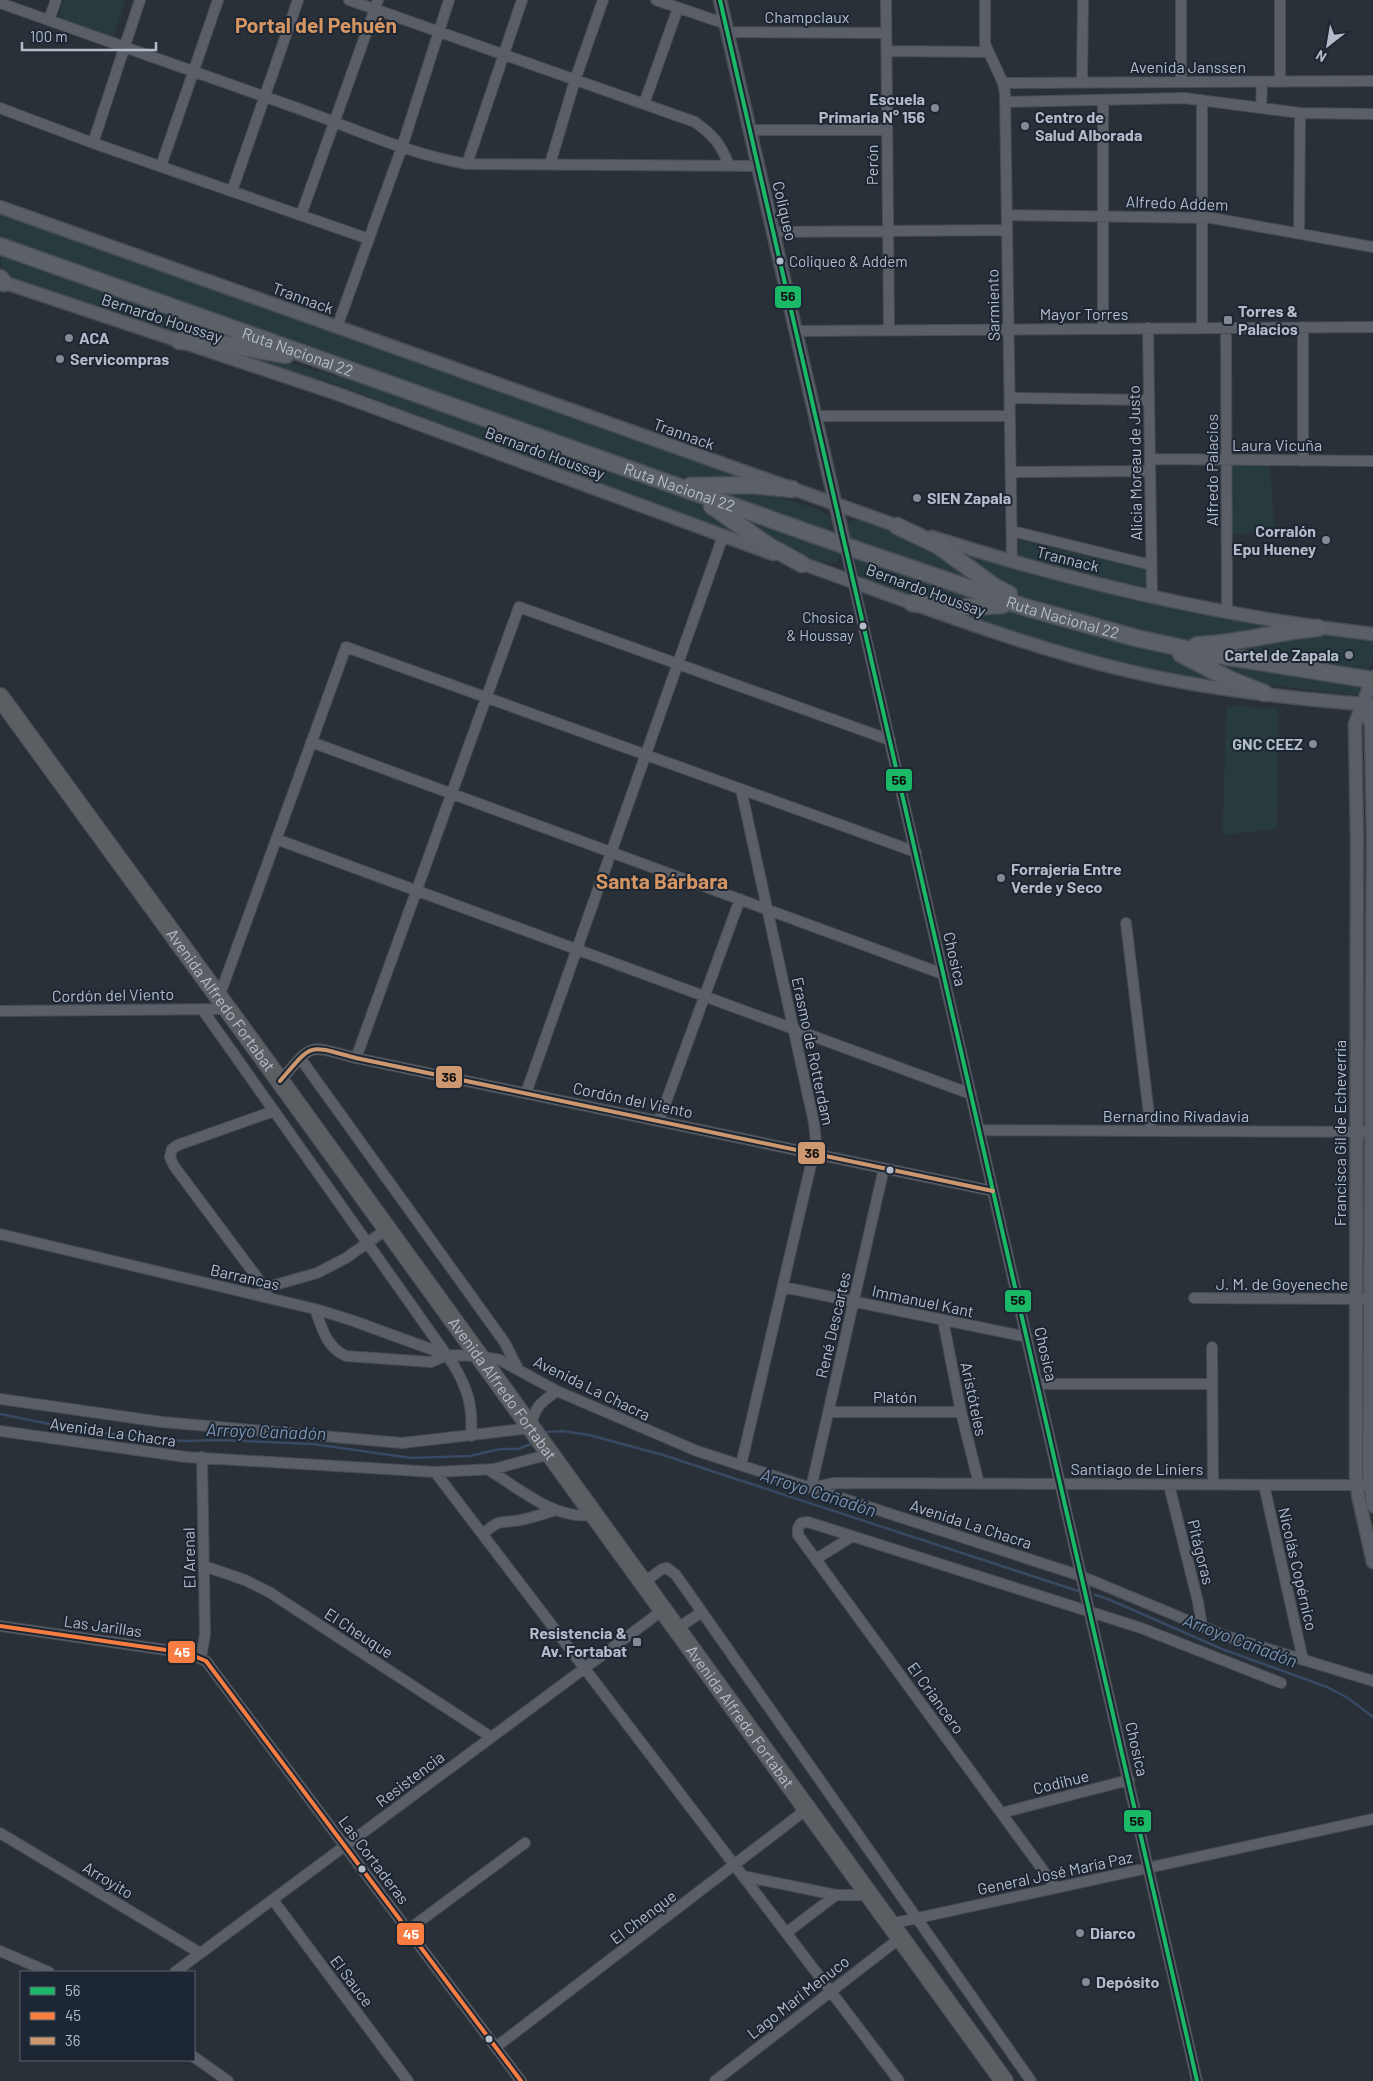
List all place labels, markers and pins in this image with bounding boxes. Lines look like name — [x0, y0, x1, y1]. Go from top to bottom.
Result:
place label: Escuela Primaria N° 156 — [819, 89, 925, 126]
marker: Escuela Primaria N° 156 — [929, 102, 941, 114]
place label: Centro de Salud Alborada — [1035, 107, 1142, 144]
marker: Centro de Salud Alborada — [1019, 120, 1031, 132]
place label: Coliqueo & Addem — [789, 252, 908, 270]
marker: Coliqueo & Addem — [775, 256, 785, 266]
place label: Torres & Palacios — [1238, 301, 1298, 338]
marker: Torres & Palacios — [1222, 314, 1234, 326]
place label: ACA — [79, 328, 110, 347]
marker: ACA — [63, 332, 75, 344]
place label: Servicompras — [70, 349, 169, 368]
marker: Servicompras — [54, 353, 66, 365]
place label: SIEN Zapala — [927, 488, 1011, 507]
marker: SIEN Zapala — [911, 492, 923, 504]
place label: Corralón Epu Hueney — [1233, 521, 1316, 558]
marker: Corralón Epu Hueney — [1320, 534, 1332, 546]
place label: Chosica & Houssay — [786, 608, 854, 644]
marker: Chosica & Houssay — [858, 621, 868, 631]
place label: Cartel de Zapala — [1225, 645, 1339, 664]
marker: Cartel de Zapala — [1343, 649, 1355, 661]
place label: GNC CEEZ — [1232, 734, 1303, 753]
marker: GNC CEEZ — [1307, 738, 1319, 750]
place label: Forrajería Entre Verde y Seco — [1011, 859, 1122, 896]
marker: Forrajería Entre Verde y Seco — [995, 872, 1007, 884]
unlabelled marker — [885, 1165, 895, 1175]
place label: Resistencia & Av. Fortabat — [530, 1623, 627, 1660]
marker: Resistencia & Av. Fortabat — [631, 1636, 643, 1648]
unlabelled marker — [357, 1864, 367, 1874]
place label: Diarco — [1090, 1923, 1136, 1942]
marker: Diarco — [1074, 1927, 1086, 1939]
place label: Depósito — [1096, 1972, 1160, 1991]
marker: Depósito — [1080, 1976, 1092, 1988]
unlabelled marker — [484, 2034, 494, 2044]

